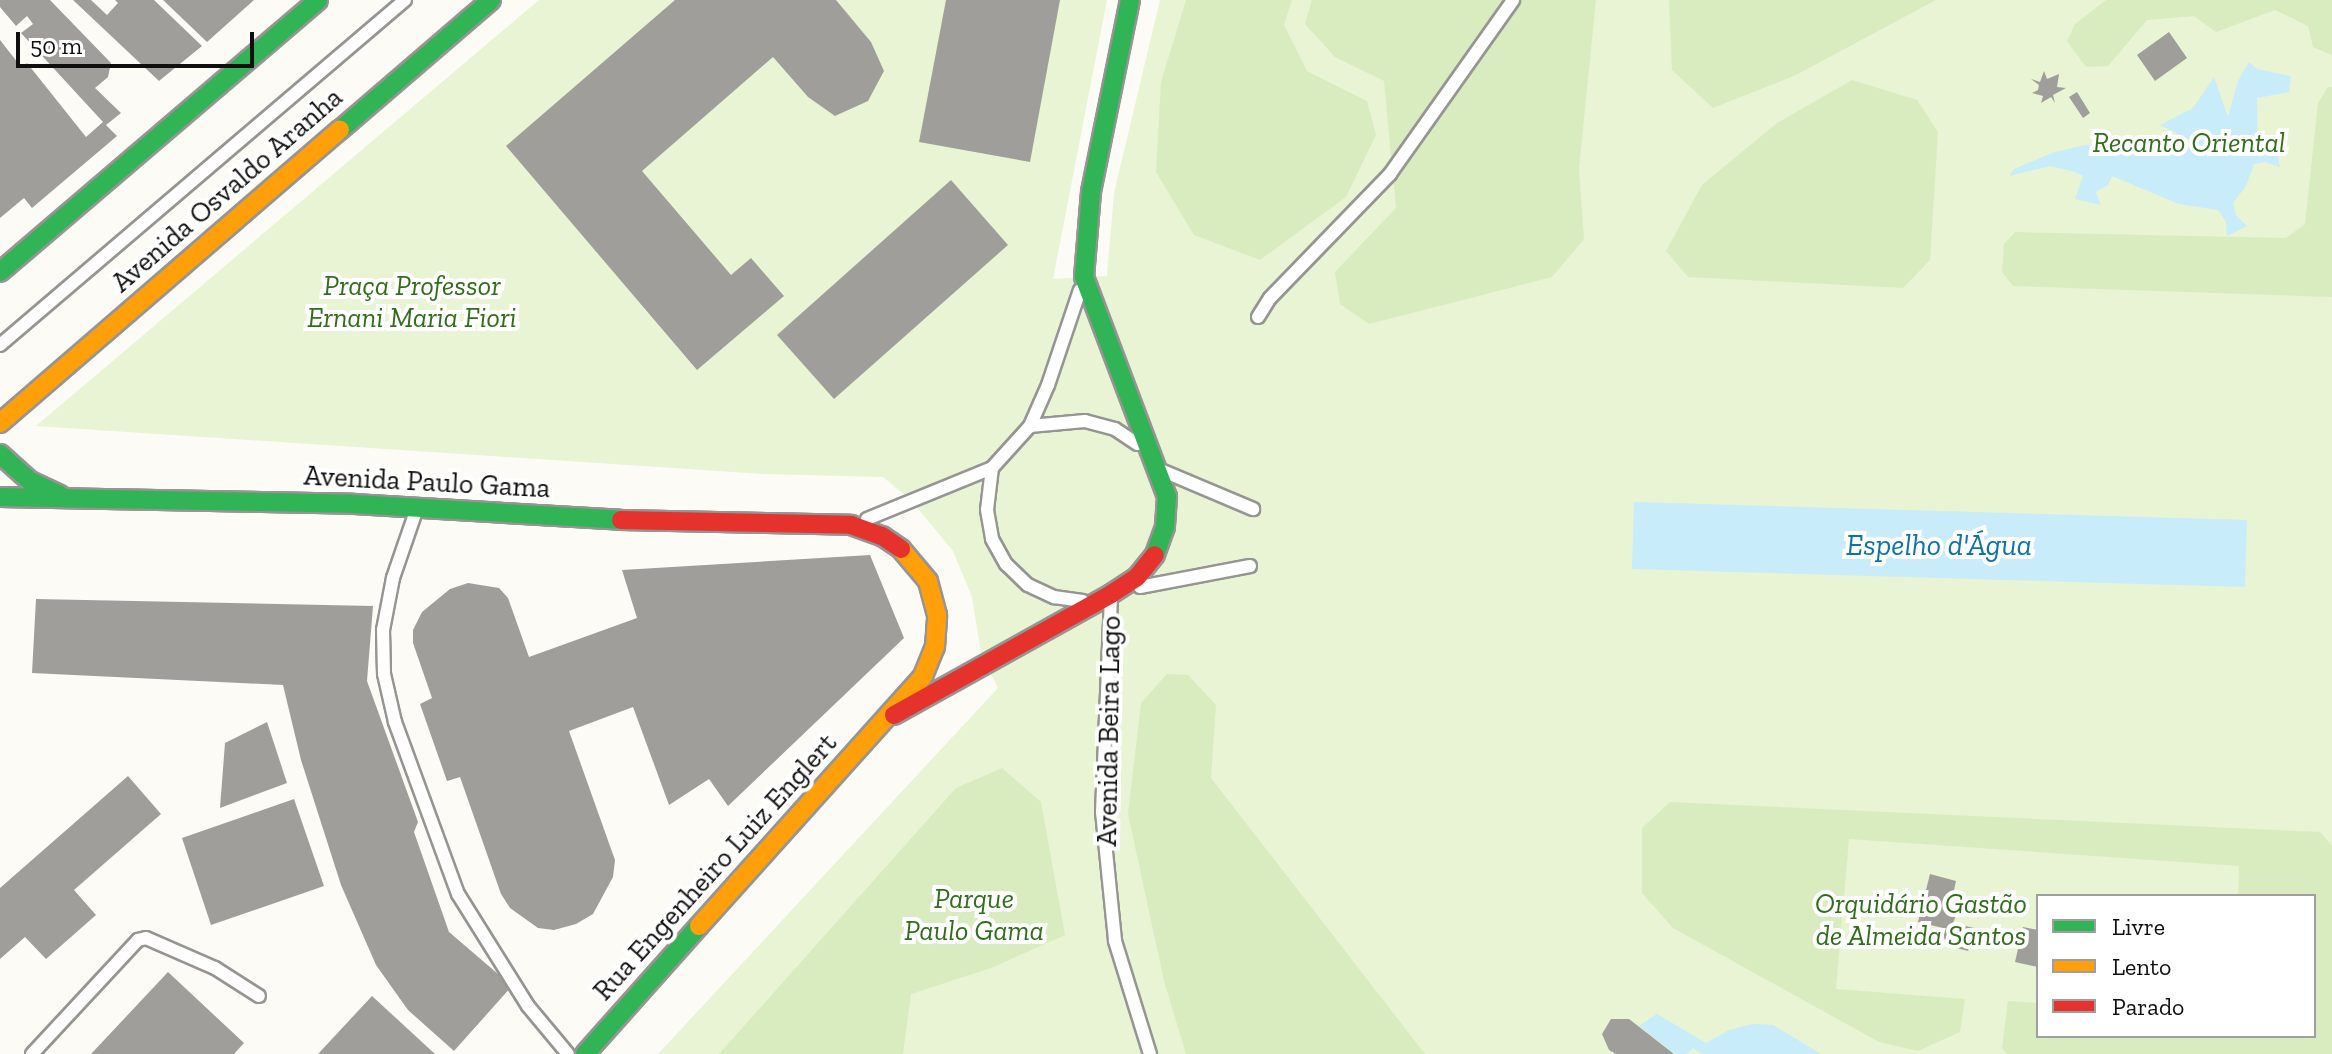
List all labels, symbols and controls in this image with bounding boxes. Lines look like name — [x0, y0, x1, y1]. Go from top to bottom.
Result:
scale bar — [20, 16, 258, 66]
text: 50 m — [30, 31, 82, 60]
street label: Avenida Osvaldo Aranha — [104, 80, 350, 300]
park label: Recanto Oriental — [2093, 126, 2285, 160]
park label: Praça Professor Ernani Maria Fiori — [307, 269, 517, 335]
street label: Avenida Paulo Gama — [303, 459, 551, 505]
water label: Espelho d'Água — [1846, 527, 2032, 563]
street label: Avenida Beira Lago — [1090, 615, 1128, 847]
street label: Rua Engenheiro Luiz Englert — [586, 727, 844, 1007]
park label: Parque Paulo Gama — [904, 882, 1044, 948]
park label: Orquidário Gastão de Almeida Santos — [1815, 887, 2027, 953]
legend — [2036, 894, 2316, 1038]
text: Livre — [2112, 912, 2165, 941]
text: Lento — [2112, 952, 2171, 981]
text: Parado — [2112, 992, 2184, 1021]

